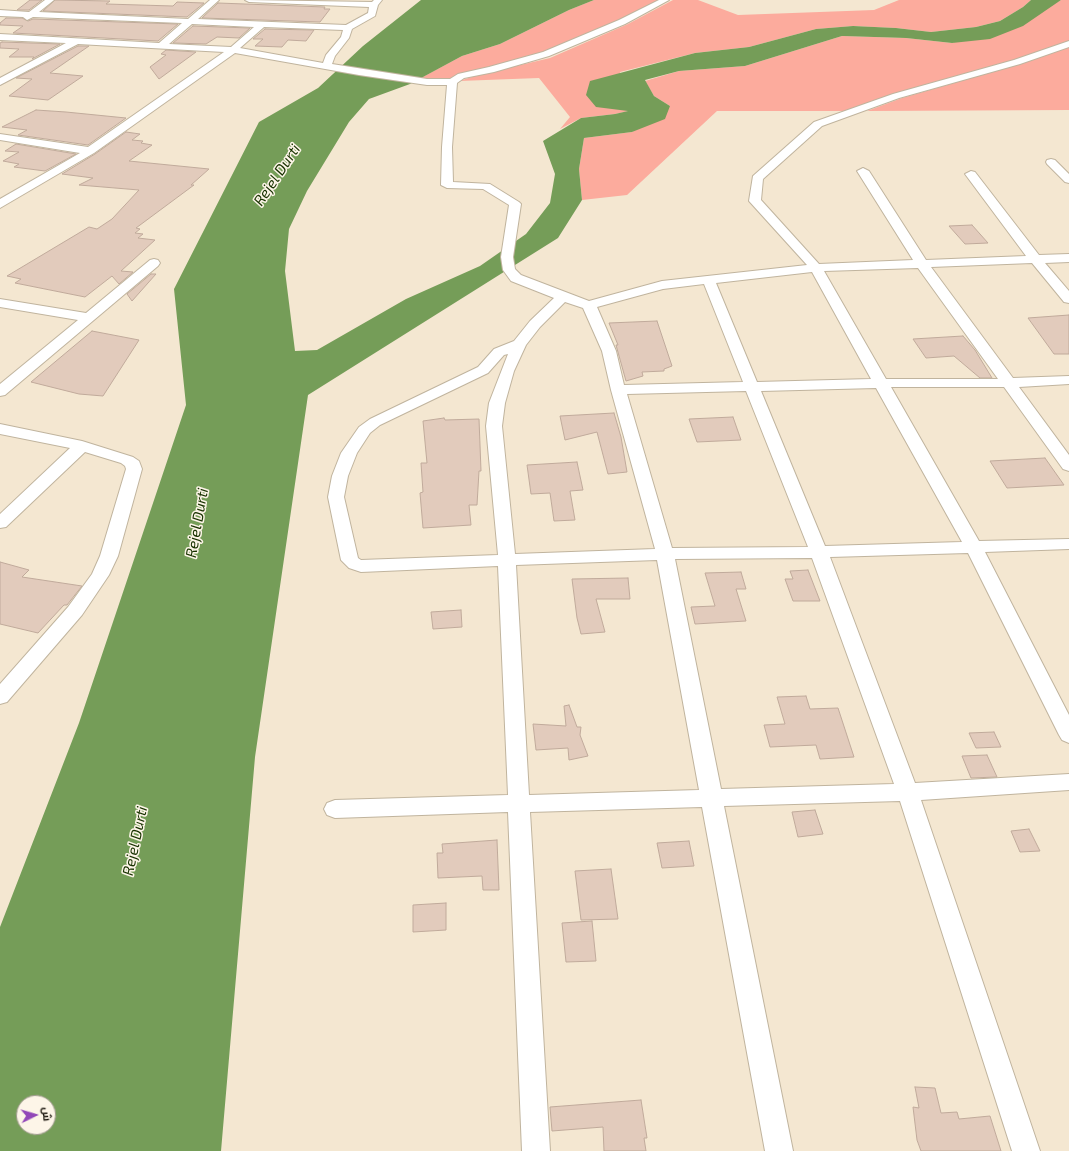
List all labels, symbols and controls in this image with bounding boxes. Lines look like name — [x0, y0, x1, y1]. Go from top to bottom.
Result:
water label: Rejel Durti — [250, 141, 304, 209]
water label: Rejel Durti — [182, 487, 212, 559]
water label: Rejel Durti — [119, 805, 151, 877]
north arrow — [16, 1095, 56, 1135]
text: ش — [40, 1106, 55, 1122]

